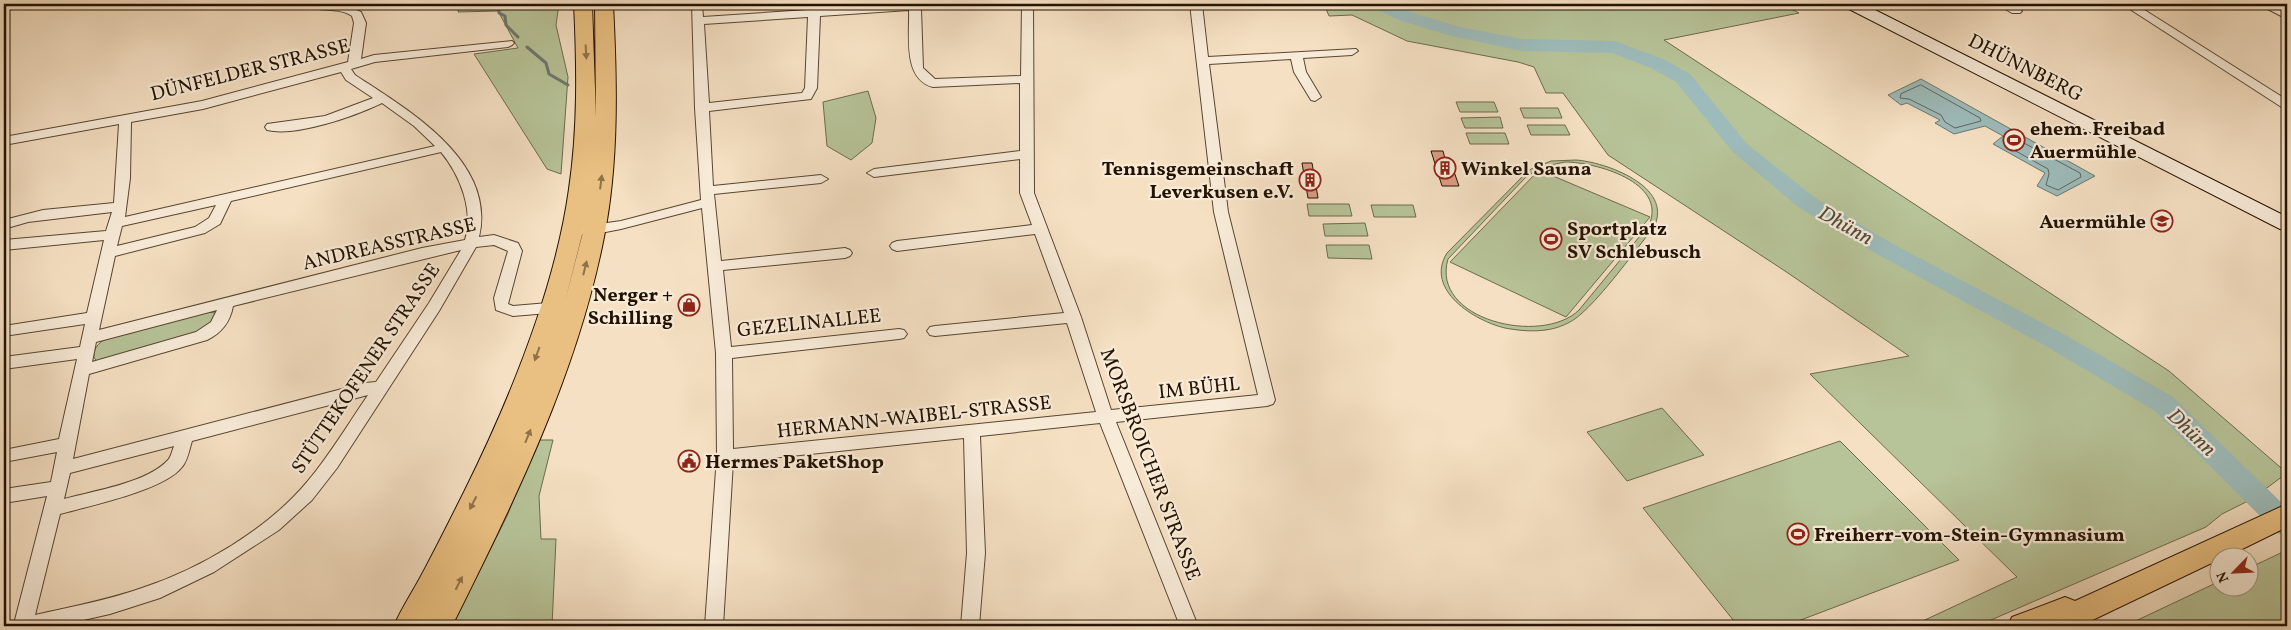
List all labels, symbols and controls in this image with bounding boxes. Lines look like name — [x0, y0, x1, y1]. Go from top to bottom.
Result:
street label: DHÜNNBERG — [1963, 28, 2087, 110]
street label: DÜNFELDER STRASSE — [148, 33, 353, 109]
one-way arrow — [582, 45, 590, 61]
place label: ehem. Freibad Auermühle — [2030, 116, 2165, 167]
sports icon: ehem. Freibad Auermühle — [2002, 128, 2026, 152]
place label: Tennisgemeinschaft Leverkusen e.V. — [1101, 156, 1294, 207]
building icon: Winkel Sauna — [1433, 156, 1457, 180]
place label: Winkel Sauna — [1461, 156, 1592, 184]
building icon: Tennisgemeinschaft Leverkusen e.V. — [1298, 168, 1322, 192]
one-way arrow — [597, 174, 605, 190]
water label: Dhünn — [1813, 199, 1878, 253]
place label: Auermühle — [2039, 209, 2146, 237]
school or university icon: Auermühle — [2150, 209, 2174, 233]
street label: ANDREASSTRASSE — [300, 211, 479, 279]
place label: Sportplatz SV Schlebusch — [1567, 216, 1701, 267]
sports icon: Sportplatz SV Schlebusch — [1539, 227, 1563, 251]
street label: STÜTTEKOFENER STRASSE — [285, 258, 448, 480]
one-way arrow — [581, 260, 589, 275]
place label: Nerger + Schilling — [588, 282, 673, 333]
shop icon: Nerger + Schilling — [677, 293, 701, 317]
street label: GEZELINALLEE — [736, 303, 883, 345]
street label: MORSBROICHER STRASSE — [1092, 344, 1206, 585]
one-way arrow — [533, 347, 541, 362]
street label: IM BÜHL — [1157, 371, 1241, 407]
street label: HERMANN-WAIBEL-STRASSE — [776, 390, 1053, 446]
water label: Dhünn — [2160, 402, 2222, 464]
one-way arrow — [525, 429, 533, 443]
public building icon: Hermes PaketShop — [677, 449, 701, 473]
place label: Hermes PaketShop — [705, 449, 884, 477]
one-way arrow — [469, 496, 477, 511]
sports icon: Freiherr-vom-Stein-Gymnasium — [1786, 522, 1810, 546]
place label: Freiherr-vom-Stein-Gymnasium — [1814, 522, 2125, 550]
north arrow — [2208, 548, 2258, 598]
text: N — [2213, 568, 2234, 585]
one-way arrow — [455, 576, 463, 590]

